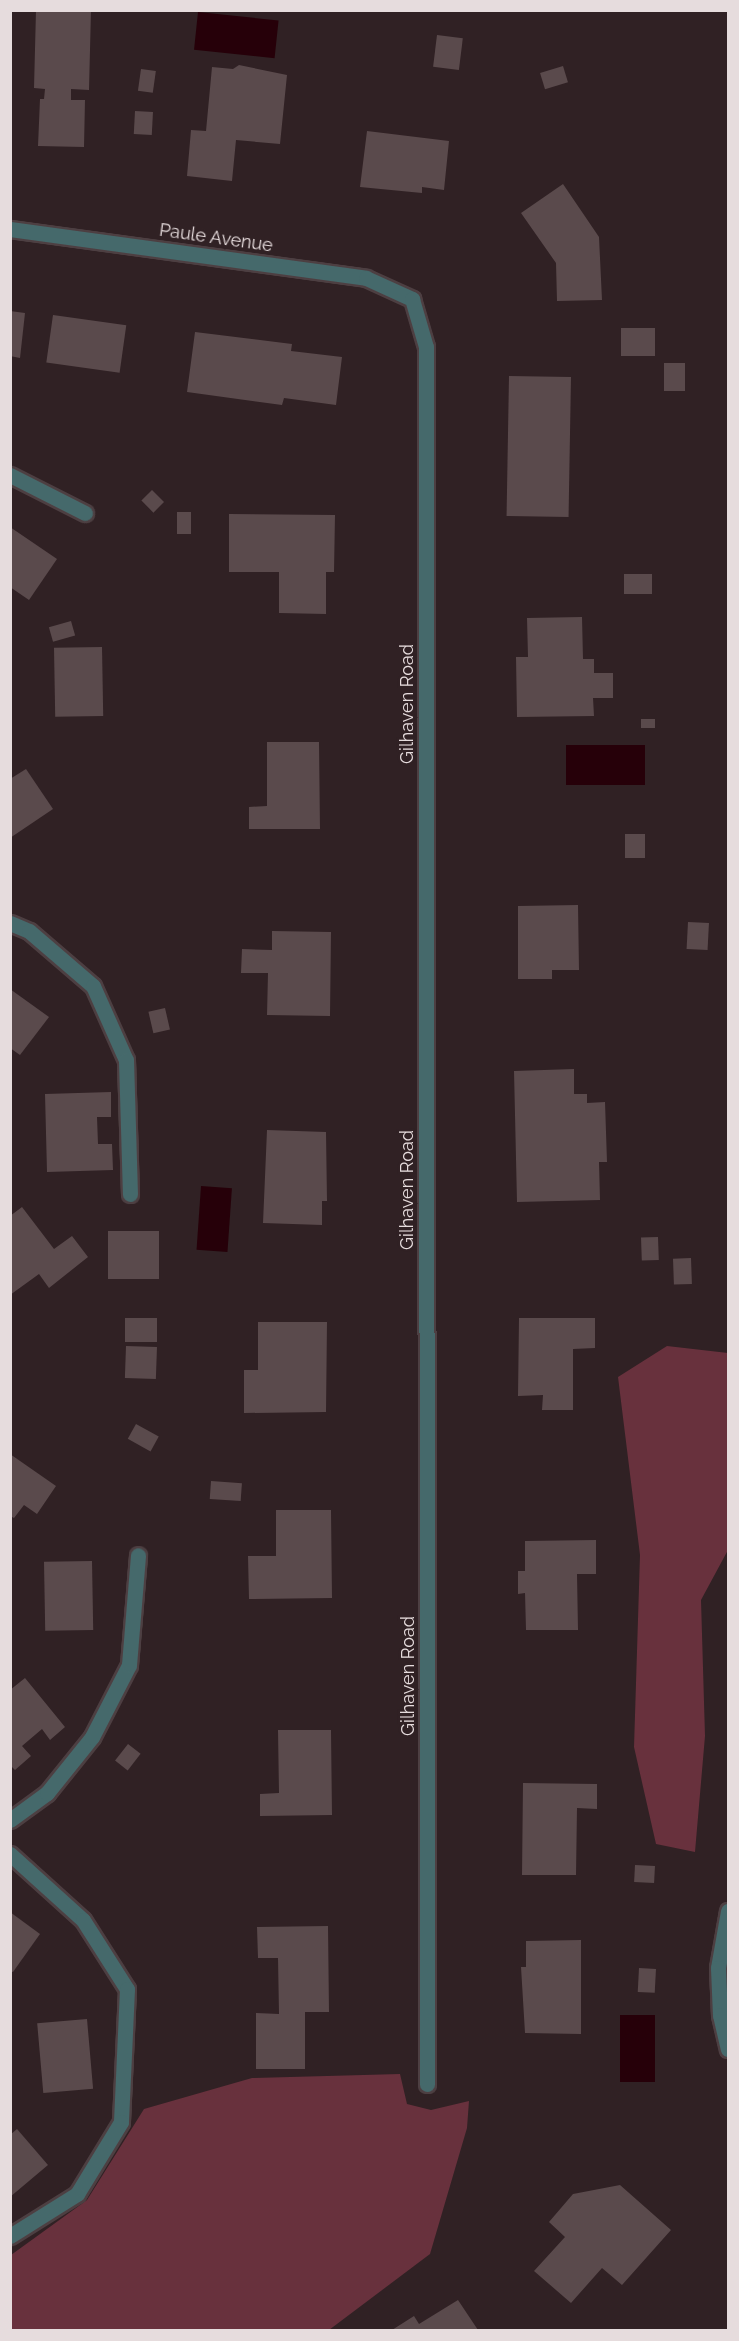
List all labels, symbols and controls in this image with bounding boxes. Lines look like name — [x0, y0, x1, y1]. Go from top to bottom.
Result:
street label: Paule Avenue — [158, 219, 274, 257]
street label: Gilhaven Road — [396, 644, 418, 764]
street label: Gilhaven Road — [396, 1130, 418, 1250]
street label: Gilhaven Road — [397, 1616, 419, 1736]

